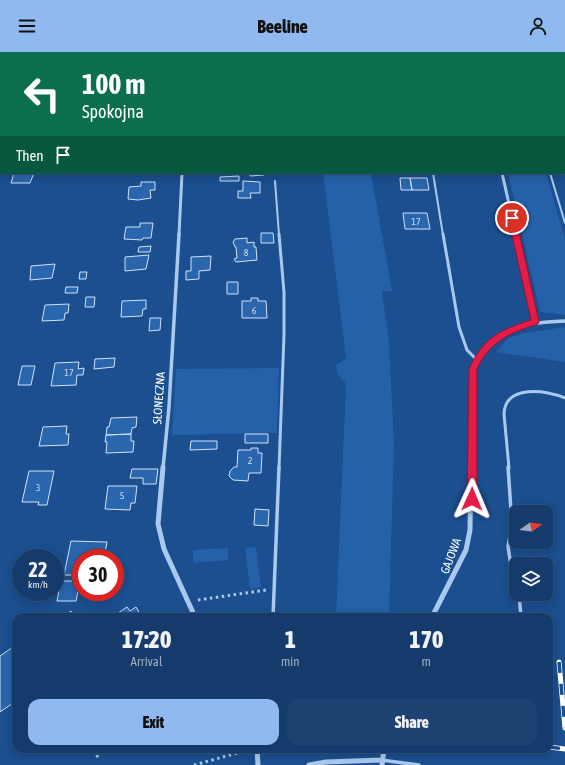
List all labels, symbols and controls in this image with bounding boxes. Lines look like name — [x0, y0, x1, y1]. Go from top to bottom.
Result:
icon: menu — [16, 15, 38, 37]
icon: person — [527, 15, 549, 37]
text: Beeline — [257, 16, 308, 37]
icon: left — [16, 68, 68, 120]
text: 100 m — [82, 68, 145, 100]
text: Spokojna — [82, 101, 144, 122]
icon: arrive — [52, 144, 74, 166]
text: Then — [16, 147, 44, 164]
pin — [495, 201, 529, 235]
icon: arrive — [501, 207, 523, 229]
house number: 17 — [411, 216, 421, 227]
house number: 8 — [244, 247, 249, 258]
house number: 6 — [252, 305, 257, 316]
house number: 17 — [64, 367, 74, 378]
street label: SŁONECZNA — [150, 371, 168, 425]
house number: 2 — [248, 455, 253, 466]
position arrow — [451, 478, 493, 520]
house number: 3 — [36, 482, 41, 493]
house number: 5 — [120, 490, 125, 501]
north arrow — [509, 505, 553, 549]
map controls — [509, 505, 553, 601]
street label: GAJOWA — [438, 536, 464, 576]
speed limit sign: 30 — [72, 549, 124, 601]
button: layers — [509, 557, 553, 601]
text: 22 — [29, 558, 47, 581]
text: km/h — [28, 579, 48, 590]
text: 17:20 — [122, 626, 171, 653]
text: 1 — [285, 626, 296, 653]
text: 170 — [409, 626, 443, 653]
text: Arrival — [131, 654, 162, 669]
text: min — [281, 654, 300, 669]
text: m — [422, 654, 431, 669]
button: Exit — [28, 699, 279, 745]
button: Share — [287, 699, 537, 745]

